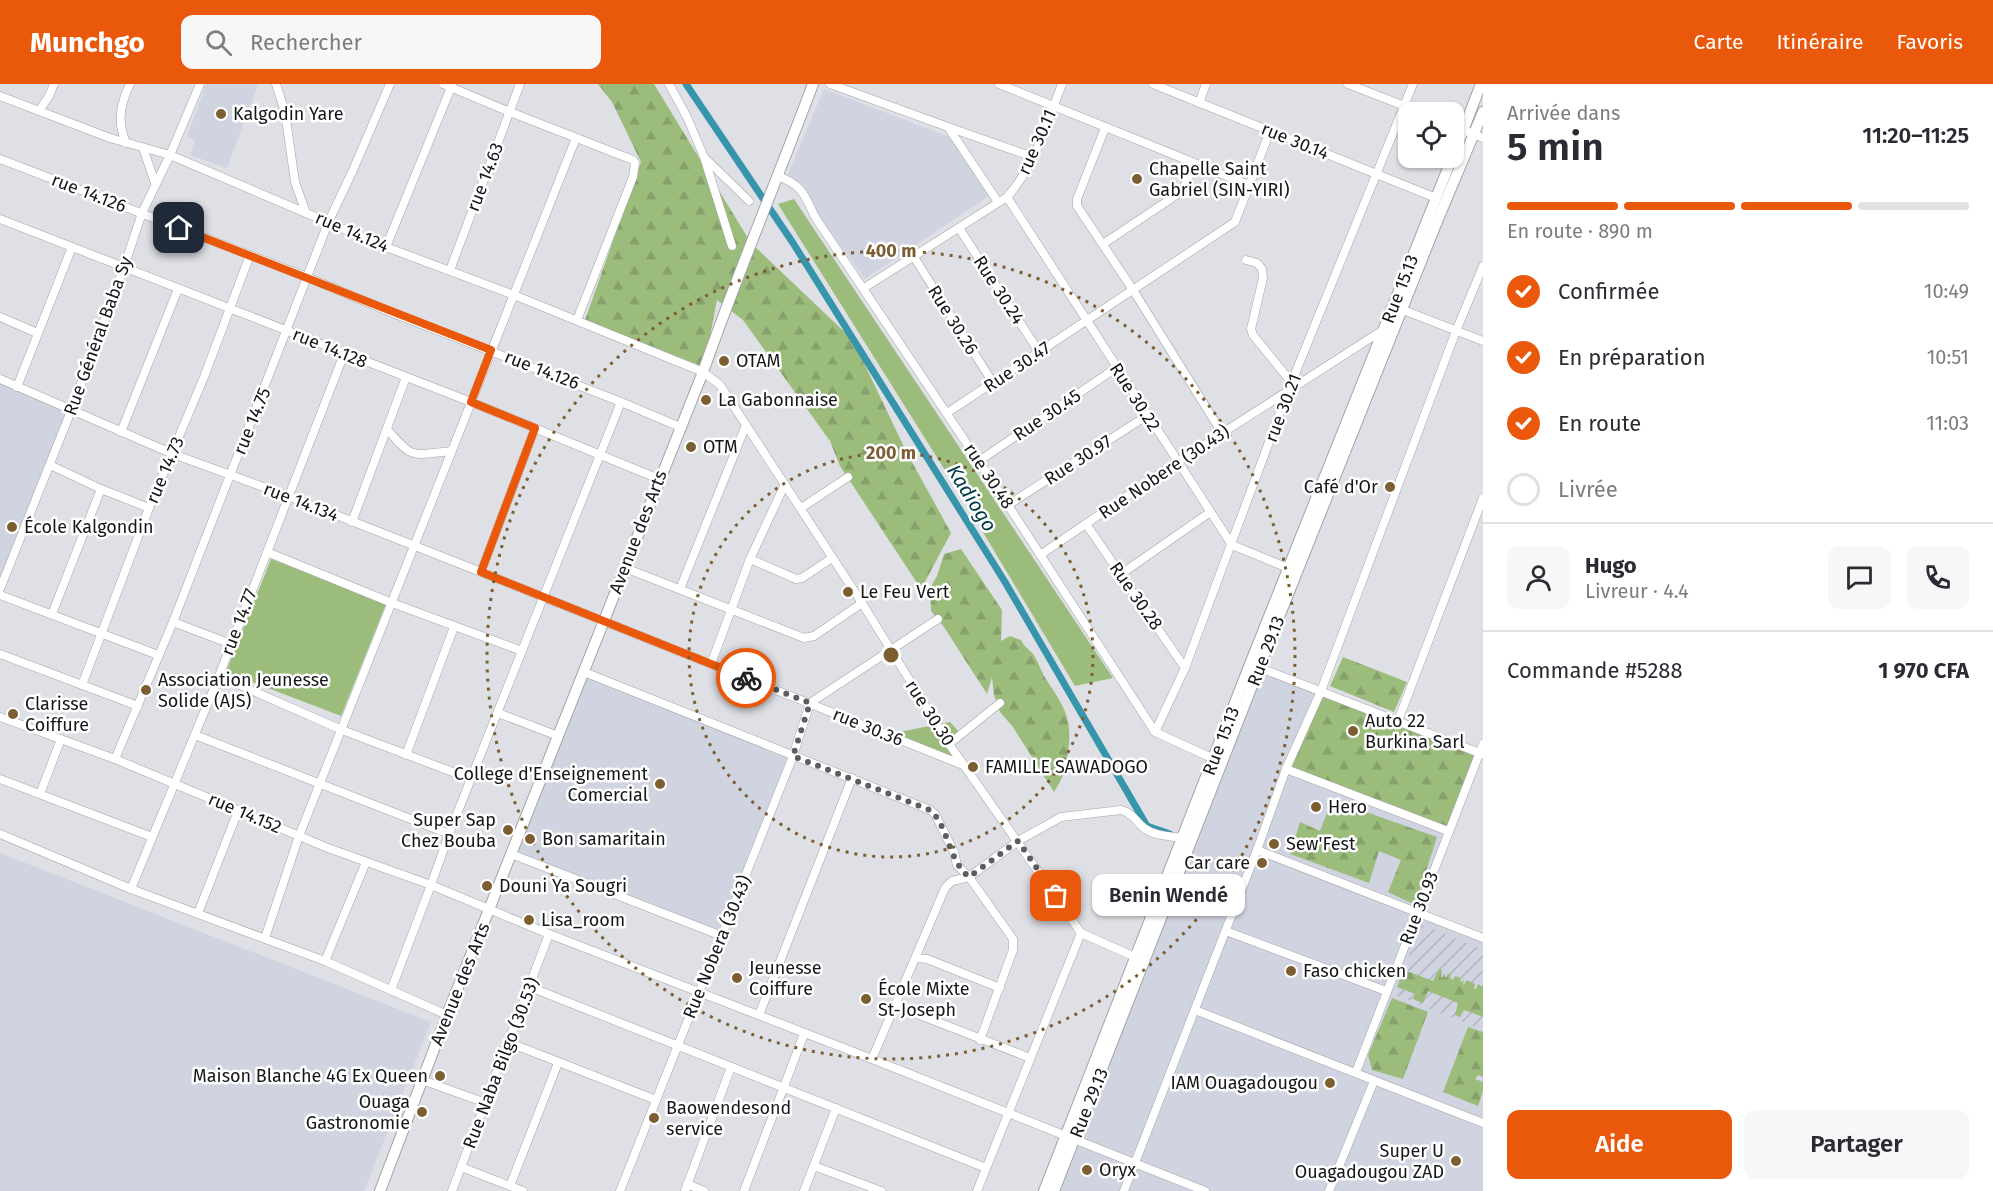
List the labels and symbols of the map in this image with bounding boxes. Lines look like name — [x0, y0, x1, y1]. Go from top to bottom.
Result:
place label: Kalgodin Yare — [233, 103, 344, 125]
street label: rue 30.11 — [1013, 106, 1061, 178]
marker: Kalgodin Yare — [214, 107, 228, 121]
street label: rue 30.14 — [1258, 118, 1332, 165]
street label: rue 14.63 — [462, 139, 508, 215]
place label: Chapelle Saint Gabriel (SIN-YIRI) — [1149, 158, 1290, 201]
street label: rue 14.126 — [49, 169, 129, 217]
marker: Chapelle Saint Gabriel (SIN-YIRI) — [1130, 172, 1144, 186]
pin — [153, 202, 204, 253]
street label: rue 14.124 — [312, 207, 392, 257]
text: 400 m — [866, 240, 916, 262]
street label: Rue 15.13 — [1377, 251, 1423, 327]
street label: Rue 30.24 — [969, 252, 1030, 329]
street label: Rue Général Baba Sy — [59, 253, 137, 419]
street label: Rue 30.26 — [923, 281, 983, 359]
street label: rue 14.128 — [289, 323, 371, 373]
street label: Rue 30.47 — [979, 337, 1055, 397]
street label: rue 14.126 — [502, 346, 582, 394]
place label: OTAM — [736, 350, 781, 372]
marker: OTAM — [717, 354, 731, 368]
street label: Rue 30.22 — [1105, 359, 1165, 435]
street label: rue 30.21 — [1260, 371, 1306, 445]
street label: rue 14.75 — [229, 384, 275, 458]
street label: Rue 30.45 — [1009, 384, 1085, 446]
place label: La Gabonnaise — [718, 389, 838, 411]
marker: La Gabonnaise — [699, 393, 713, 407]
street label: Rue Nobere (30.43) — [1094, 420, 1234, 524]
street label: Rue 30.97 — [1040, 430, 1116, 490]
street label: rue 14.73 — [141, 433, 189, 507]
place label: OTM — [703, 436, 738, 458]
street label: rue 30.48 — [959, 439, 1019, 513]
marker: OTM — [684, 440, 698, 454]
text: 200 m — [866, 442, 916, 464]
water label: Kadiogo — [942, 460, 1002, 536]
street label: Avenue des Arts — [604, 467, 672, 597]
place label: Café d'Or — [1304, 476, 1378, 498]
street label: rue 14.134 — [261, 478, 342, 526]
marker: Café d'Or — [1383, 480, 1397, 494]
place label: École Kalgondin — [24, 515, 154, 538]
marker: École Kalgondin — [5, 520, 19, 534]
street label: Rue 30.28 — [1105, 558, 1167, 634]
place label: Le Feu Vert — [860, 581, 950, 603]
marker: Le Feu Vert — [841, 585, 855, 599]
street label: rue 14.77 — [216, 586, 262, 658]
street label: Rue 29.13 — [1243, 613, 1289, 689]
centre of rings — [881, 645, 901, 665]
courier — [716, 648, 776, 708]
place label: Association Jeunesse Solide (AJS) — [158, 669, 329, 712]
street label: rue 30.30 — [900, 676, 960, 750]
marker: Association Jeunesse Solide (AJS) — [139, 683, 153, 697]
place label: Clarisse Coiffure — [25, 693, 89, 736]
street label: rue 30.36 — [830, 703, 906, 751]
street label: Rue 15.13 — [1198, 703, 1244, 779]
marker: Clarisse Coiffure — [6, 707, 20, 721]
place label: Auto 22 Burkina Sarl — [1365, 710, 1465, 753]
marker: Auto 22 Burkina Sarl — [1346, 724, 1360, 738]
place label: FAMILLE SAWADOGO — [985, 756, 1148, 778]
marker: FAMILLE SAWADOGO — [966, 760, 980, 774]
place label: College d'Enseignement Comercial — [454, 763, 648, 806]
marker: College d'Enseignement Comercial — [653, 777, 667, 791]
street label: rue 14.152 — [205, 788, 285, 838]
place label: Hero — [1328, 796, 1367, 818]
marker: Hero — [1309, 800, 1323, 814]
place label: Super Sap Chez Bouba — [401, 809, 496, 852]
marker: Super Sap Chez Bouba — [501, 823, 515, 837]
place label: Bon samaritain — [542, 828, 666, 850]
marker: Bon samaritain — [523, 832, 537, 846]
place label: Sew'Fest — [1286, 833, 1356, 855]
marker: Sew'Fest — [1267, 837, 1281, 851]
place label: Car care — [1184, 852, 1250, 874]
marker: Car care — [1255, 856, 1269, 870]
street label: Rue 30.93 — [1395, 868, 1443, 948]
pin — [1030, 870, 1081, 921]
street label: Rue Nobera (30.43) — [678, 872, 756, 1022]
place label: Douni Ya Sougri — [499, 875, 627, 897]
callout: Benin Wendé — [1092, 875, 1245, 917]
marker: Douni Ya Sougri — [480, 879, 494, 893]
place label: Lisa_room — [541, 909, 625, 931]
marker: Lisa_room — [522, 913, 536, 927]
street label: Avenue des Arts — [425, 919, 495, 1049]
place label: Jeunesse Coiffure — [749, 957, 822, 1000]
place label: Faso chicken — [1303, 960, 1406, 982]
marker: Faso chicken — [1284, 964, 1298, 978]
marker: Jeunesse Coiffure — [730, 971, 744, 985]
street label: Rue Naba Bilgo (30.53) — [458, 974, 544, 1152]
place label: École Mixte St-Joseph — [878, 977, 970, 1021]
marker: École Mixte St-Joseph — [859, 992, 873, 1006]
place label: Maison Blanche 4G Ex Queen — [193, 1065, 428, 1087]
street label: Rue 29.13 — [1065, 1065, 1113, 1141]
marker: Maison Blanche 4G Ex Queen — [433, 1069, 447, 1083]
place label: IAM Ouagadougou — [1170, 1072, 1318, 1094]
marker: IAM Ouagadougou — [1323, 1076, 1337, 1090]
place label: Ouaga Gastronomie — [306, 1091, 410, 1134]
place label: Baowendesond service — [666, 1097, 791, 1140]
marker: Ouaga Gastronomie — [415, 1105, 429, 1119]
marker: Baowendesond service — [647, 1111, 661, 1125]
place label: Super U Ouagadougou ZAD — [1295, 1140, 1444, 1183]
marker: Super U Ouagadougou ZAD — [1449, 1154, 1463, 1168]
place label: Oryx — [1099, 1159, 1136, 1181]
marker: Oryx — [1080, 1163, 1094, 1177]

